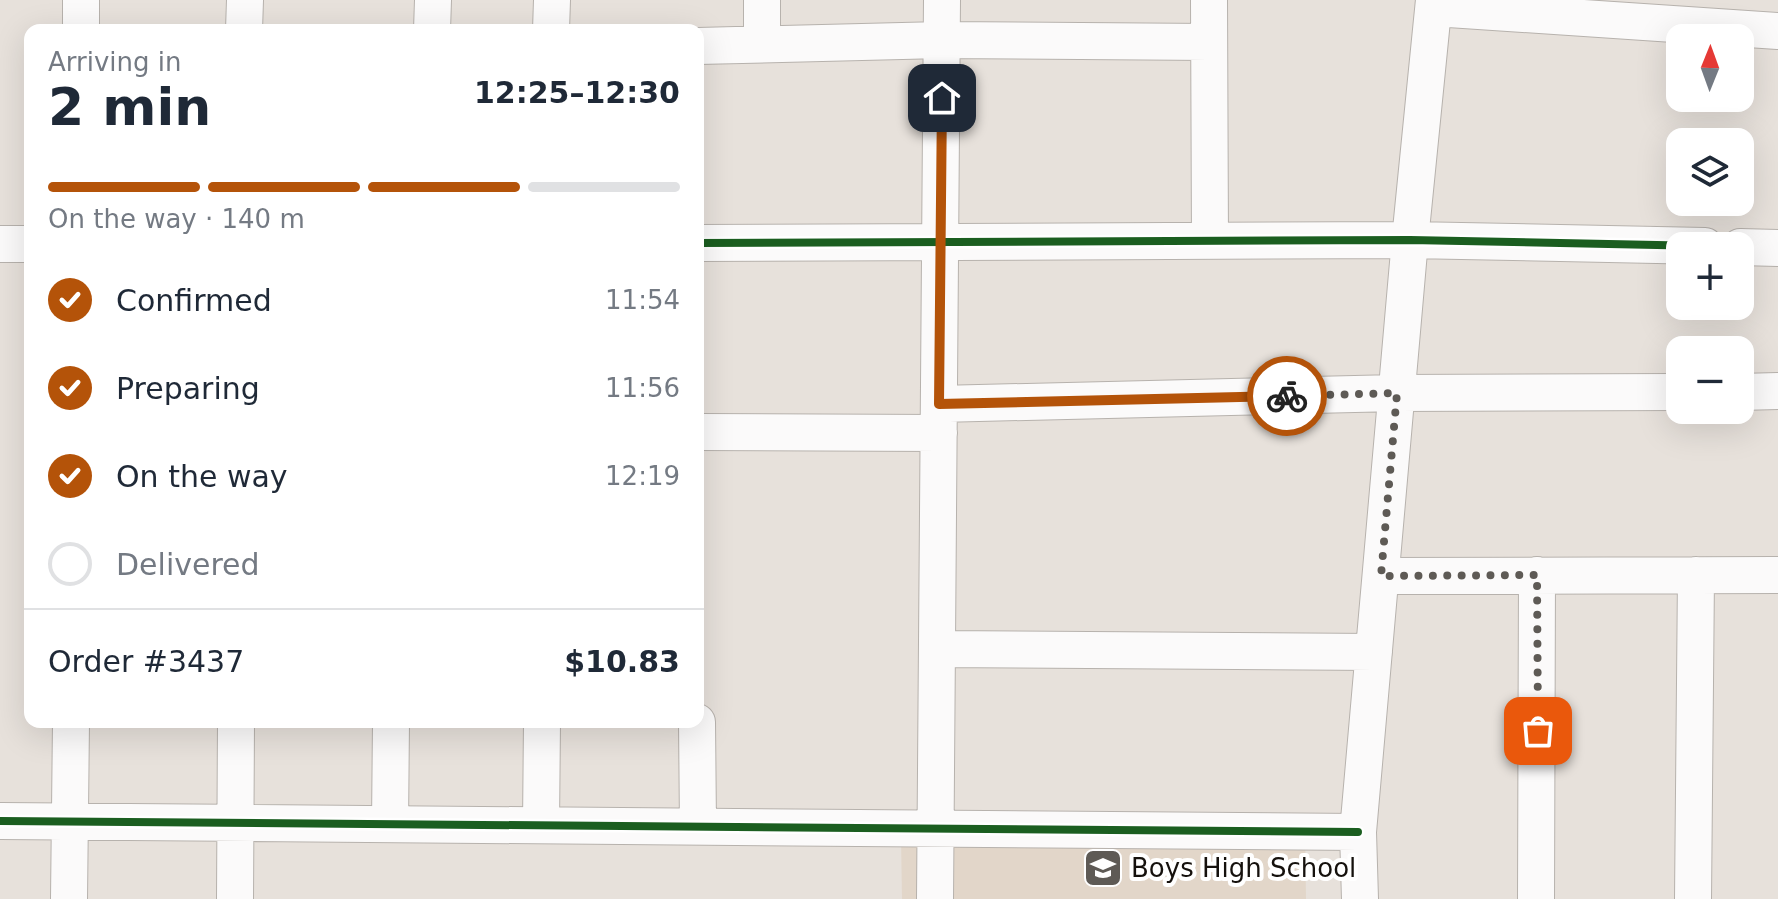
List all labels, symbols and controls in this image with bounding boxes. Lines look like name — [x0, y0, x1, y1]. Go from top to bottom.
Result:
north arrow — [1666, 24, 1754, 112]
map controls — [1666, 24, 1754, 424]
text: Arriving in — [48, 47, 182, 77]
pin — [908, 64, 976, 132]
text: 12:25–12:30 — [474, 75, 680, 110]
icon: home — [920, 76, 964, 120]
text: 2 min — [48, 77, 211, 137]
button: layers — [1666, 128, 1754, 216]
text: On the way · 140 m — [48, 204, 305, 234]
button: + — [1666, 232, 1754, 320]
icon: check — [48, 278, 92, 322]
text: Confirmed — [116, 283, 272, 318]
text: 11:54 — [605, 285, 680, 315]
button: − — [1666, 336, 1754, 424]
courier — [1247, 356, 1327, 436]
icon: check — [48, 366, 92, 410]
text: Preparing — [116, 371, 260, 406]
text: 11:56 — [605, 373, 680, 403]
icon: bike — [1265, 374, 1309, 418]
icon: check — [48, 454, 92, 498]
text: On the way — [116, 459, 288, 494]
text: 12:19 — [605, 461, 680, 491]
text: Delivered — [116, 547, 260, 582]
text: Order #3437 — [48, 644, 244, 679]
text: $10.83 — [564, 644, 680, 679]
pin — [1504, 697, 1572, 765]
icon: bag — [1516, 709, 1560, 753]
school or university icon: Boys High School — [1082, 847, 1124, 889]
place label: Boys High School — [1131, 853, 1356, 883]

